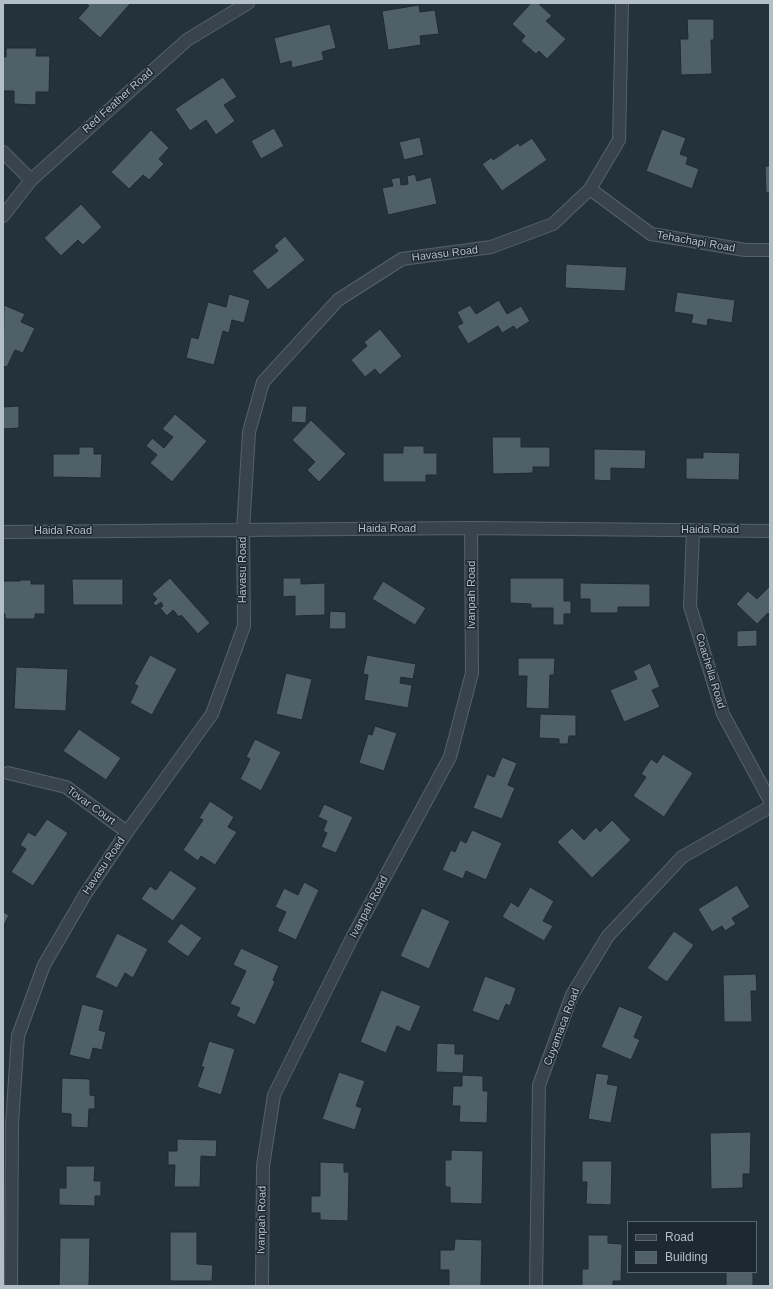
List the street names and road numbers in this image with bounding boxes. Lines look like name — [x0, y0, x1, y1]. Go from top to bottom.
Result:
street label: Red Feather Road — [80, 66, 156, 136]
street label: Tehachapi Road — [656, 229, 736, 255]
street label: Havasu Road — [411, 243, 479, 265]
street label: Haida Road — [358, 522, 416, 536]
street label: Haida Road — [681, 523, 739, 537]
street label: Haida Road — [34, 524, 92, 538]
street label: Havasu Road — [236, 537, 250, 603]
street label: Ivanpah Road — [465, 561, 479, 629]
street label: Coachella Road — [692, 632, 728, 710]
street label: Tovar Court — [64, 784, 118, 828]
street label: Havasu Road — [80, 835, 128, 897]
street label: Ivanpah Road — [347, 874, 391, 940]
street label: Cuyamaca Road — [541, 986, 583, 1068]
street label: Ivanpah Road — [255, 1186, 269, 1254]

